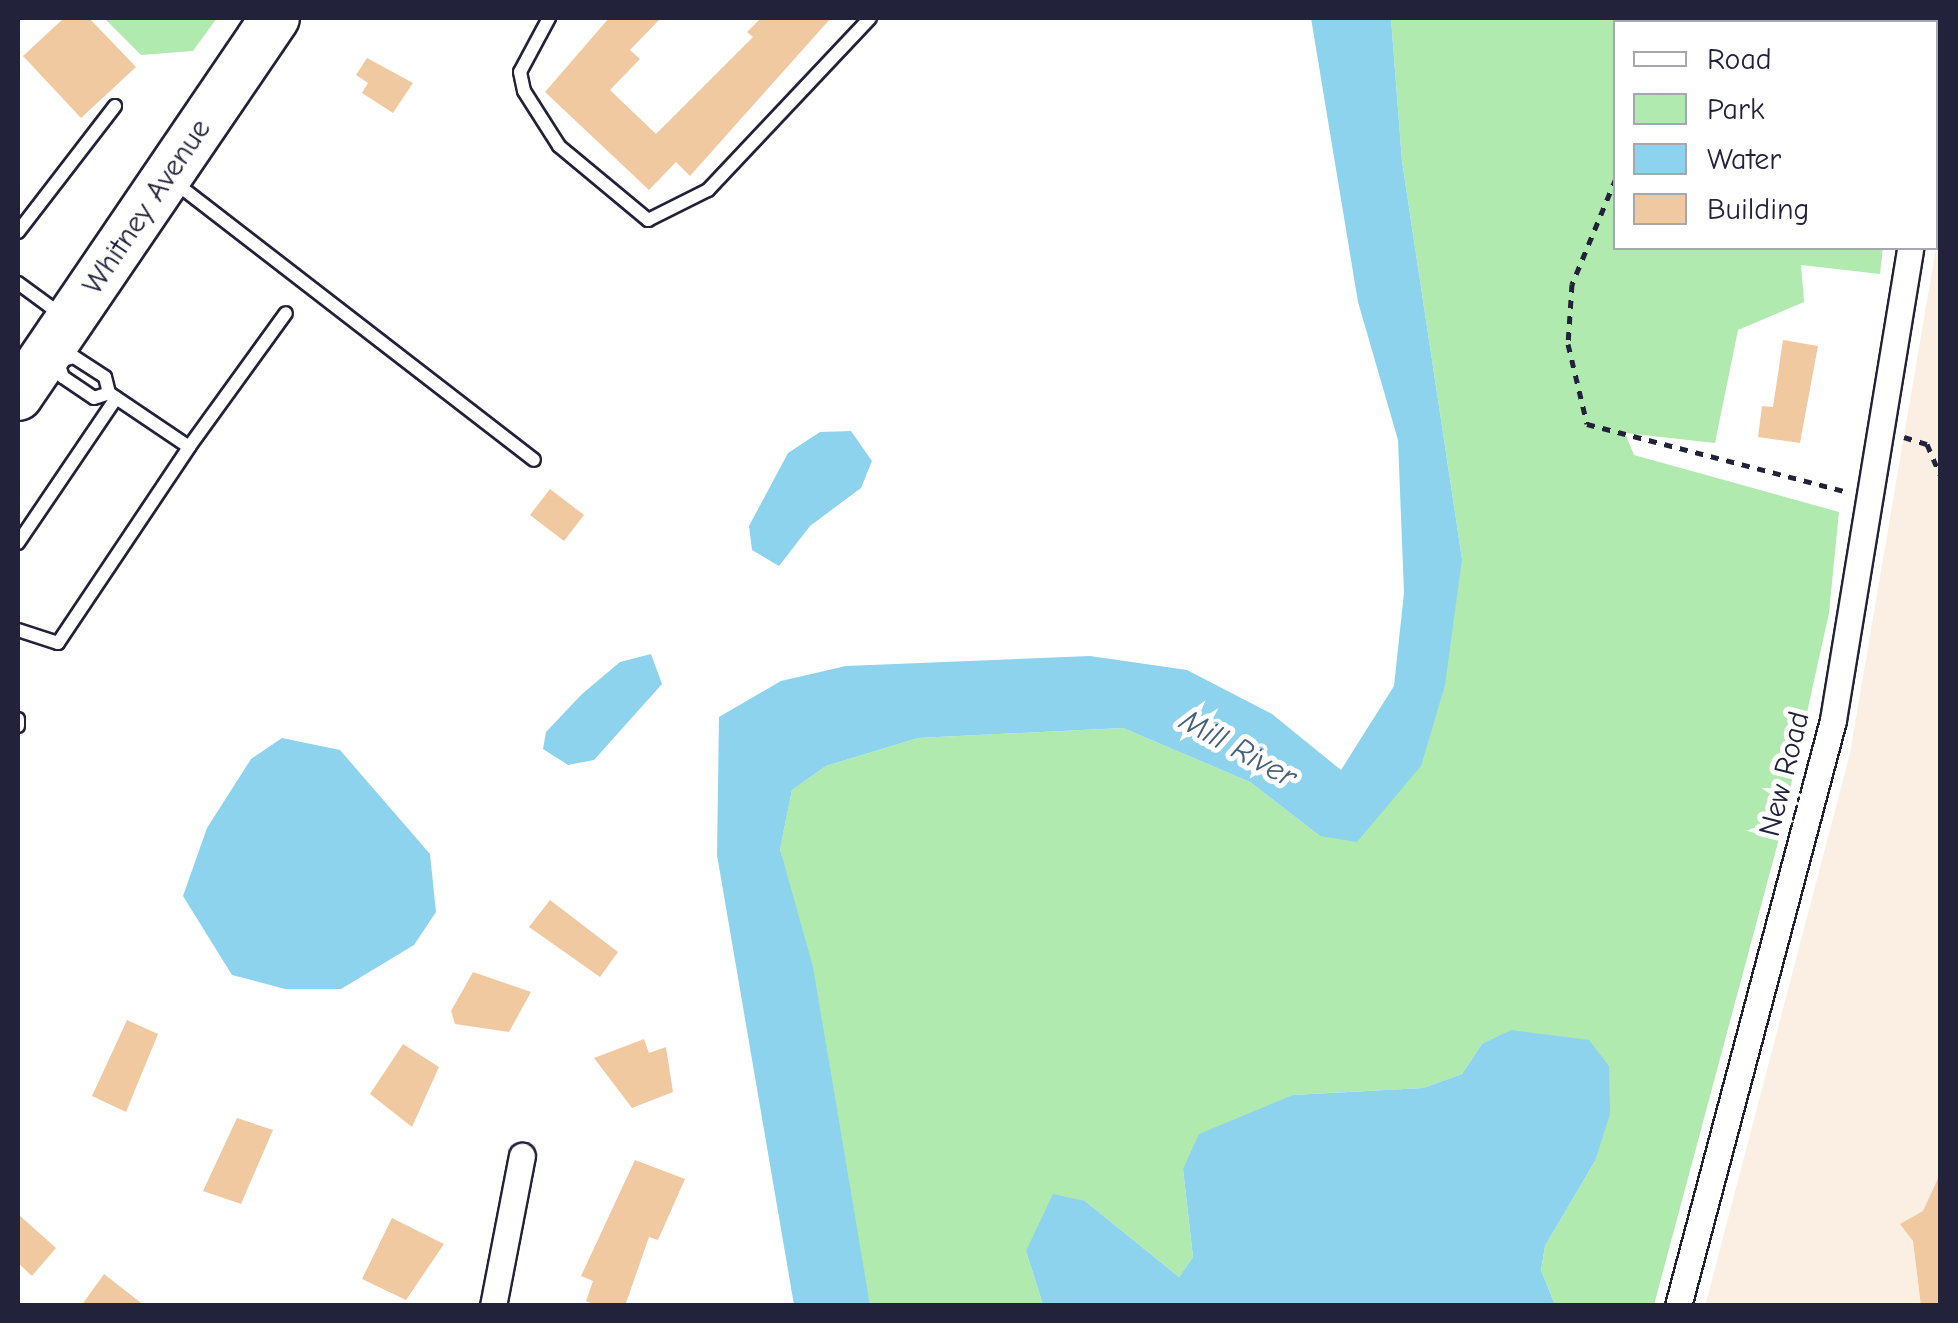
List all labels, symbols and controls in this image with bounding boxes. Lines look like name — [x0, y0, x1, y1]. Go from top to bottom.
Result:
legend — [1613, 20, 1938, 250]
text: Road — [1707, 42, 1772, 77]
text: Park — [1707, 92, 1764, 127]
street label: Whitney Avenue — [75, 112, 219, 302]
text: Water — [1707, 142, 1781, 177]
text: Building — [1707, 192, 1810, 227]
water label: Mill River — [1173, 701, 1303, 797]
street label: New Road — [1752, 708, 1818, 840]

